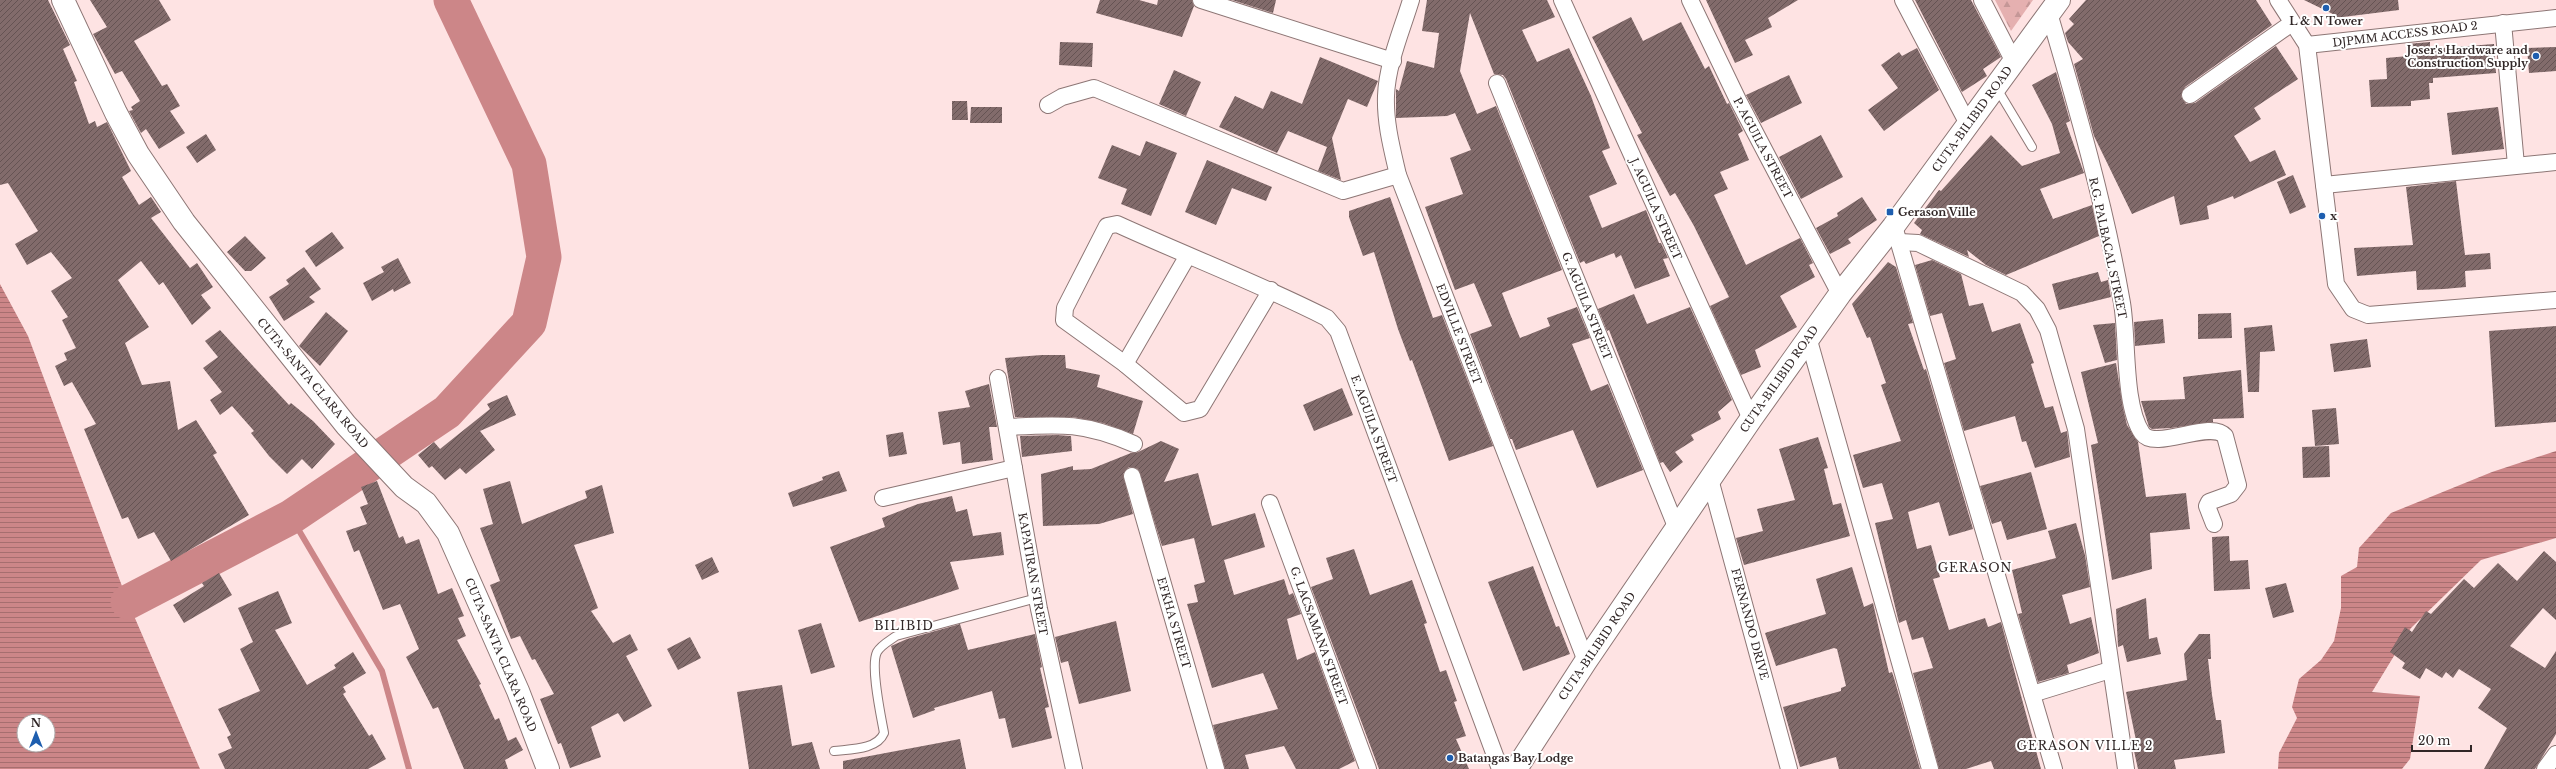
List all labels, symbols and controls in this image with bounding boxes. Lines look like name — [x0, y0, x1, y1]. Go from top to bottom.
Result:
marker: L & N Tower — [2321, 3, 2331, 13]
place label: L & N Tower — [2289, 14, 2363, 28]
street label: DJPMM ACCESS ROAD 2 — [2332, 18, 2479, 50]
place label: Joser's Hardware and Construction Supply — [2405, 43, 2529, 70]
marker: Joser's Hardware and Construction Supply — [2531, 51, 2541, 61]
street label: CUTA-BILIBID ROAD — [1929, 63, 2015, 175]
street label: P. AGUILA STREET — [1730, 95, 1796, 201]
street label: J. AGUILA STREET — [1626, 154, 1685, 262]
street label: R.G. PALBACAL STREET — [2086, 176, 2130, 320]
place label: Gerason Ville — [1898, 205, 1976, 219]
marker: Gerason Ville — [1885, 207, 1895, 217]
place label: x — [2330, 209, 2338, 223]
marker: x — [2317, 211, 2327, 221]
street label: G. AGUILA STREET — [1559, 250, 1615, 362]
street label: EDVILLE STREET — [1433, 282, 1485, 387]
street label: CUTA-SANTA CLARA ROAD — [254, 315, 372, 451]
street label: CUTA-BILIBID ROAD — [1737, 322, 1822, 435]
street label: E. AGUILA STREET — [1348, 373, 1400, 485]
street label: KAPATIRAN STREET — [1015, 511, 1051, 637]
district label: GERASON — [1938, 560, 2012, 575]
street label: G. LACSAMANA STREET — [1287, 565, 1351, 708]
street label: FERNANDO DRIVE — [1728, 567, 1772, 681]
street label: CUTA-SANTA CLARA ROAD — [462, 576, 540, 734]
street label: EFKHA STREET — [1154, 576, 1194, 671]
street label: CUTA-BILIBID ROAD — [1556, 589, 1639, 703]
district label: BILIBID — [874, 618, 934, 633]
north arrow — [16, 713, 56, 753]
text: N — [31, 716, 42, 730]
scale bar — [2412, 727, 2471, 753]
text: 20 m — [2418, 733, 2450, 748]
district label: GERASON VILLE 2 — [2017, 738, 2153, 753]
place label: Batangas Bay Lodge — [1458, 751, 1574, 765]
marker: Batangas Bay Lodge — [1445, 753, 1455, 763]

